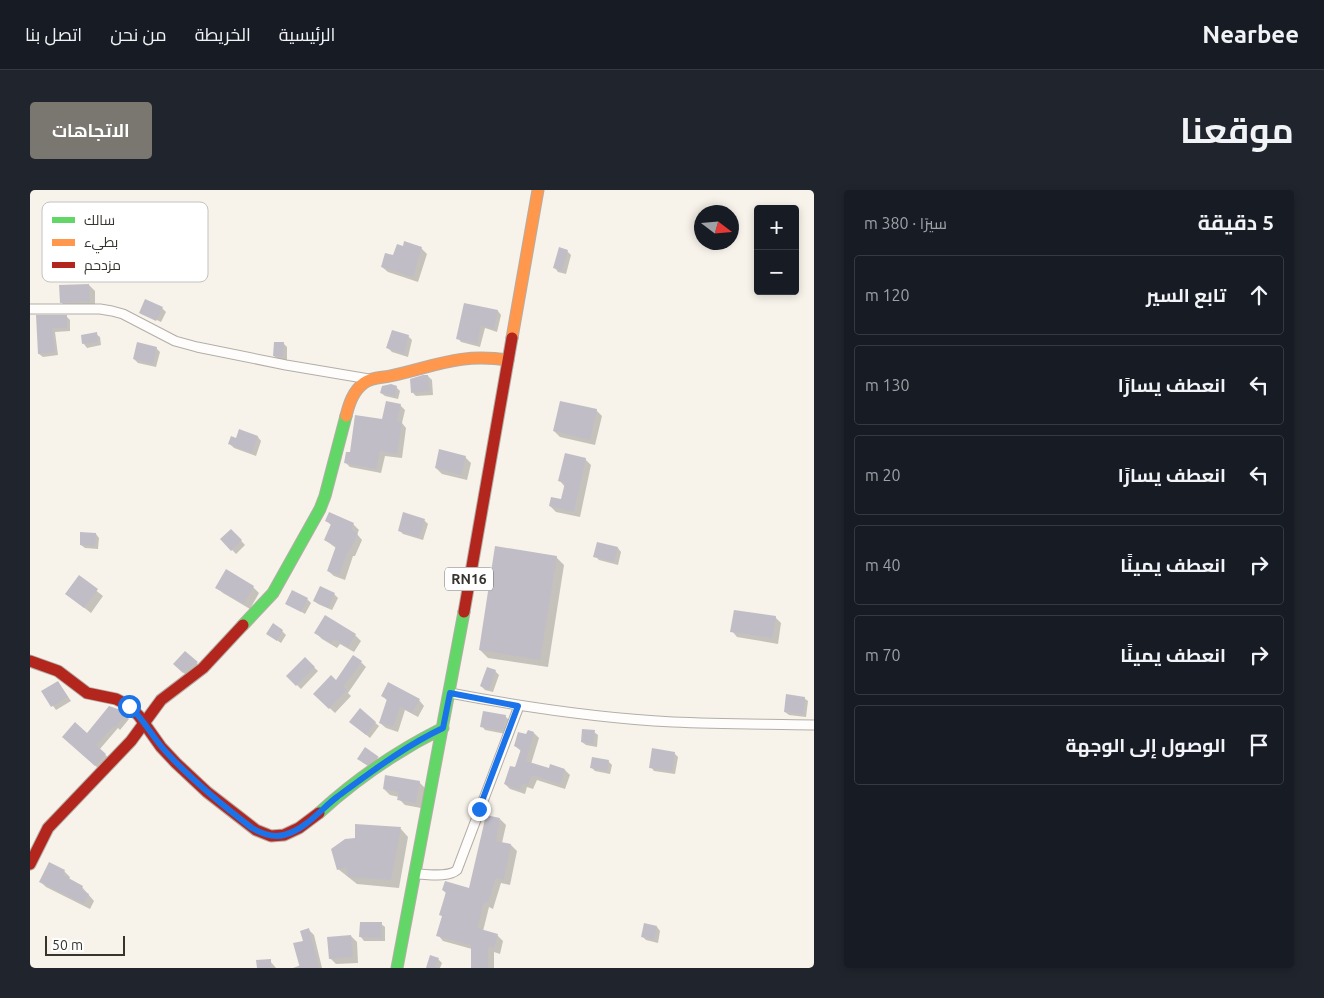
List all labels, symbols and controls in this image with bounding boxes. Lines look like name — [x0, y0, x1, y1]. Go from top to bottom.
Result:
text: Nearbee — [1202, 21, 1299, 48]
text: اتصل بنا — [25, 24, 82, 44]
text: من نحن — [110, 24, 167, 44]
text: الخريطة — [195, 24, 251, 44]
text: الرئيسية — [279, 24, 335, 44]
button: الاتجاهات — [30, 102, 152, 159]
text: موقعنا — [1180, 110, 1294, 150]
legend — [42, 202, 208, 282]
north arrow — [694, 205, 739, 250]
map controls — [754, 205, 799, 295]
button: + — [754, 205, 799, 250]
text: 5 دقيقة — [1198, 210, 1274, 234]
text: سالك — [84, 212, 115, 228]
text: سيرًا · 380 m — [864, 214, 947, 232]
text: بطيء — [84, 234, 118, 254]
button: − — [754, 250, 799, 295]
text: مزدحم — [84, 257, 121, 275]
icon: ahead — [1245, 281, 1273, 309]
text: تابع السير — [1146, 284, 1226, 306]
text: 120 m — [865, 286, 910, 304]
icon: left — [1245, 371, 1273, 399]
text: انعطف يسارًا — [1118, 374, 1226, 396]
text: 130 m — [865, 376, 910, 394]
icon: left — [1245, 461, 1273, 489]
text: انعطف يسارًا — [1118, 464, 1226, 486]
text: 20 m — [865, 466, 901, 484]
icon: right — [1245, 551, 1273, 579]
text: انعطف يمينًا — [1120, 554, 1226, 576]
text: 40 m — [865, 556, 901, 574]
road number: RN16 — [445, 568, 493, 590]
icon: right — [1245, 641, 1273, 669]
text: انعطف يمينًا — [1120, 644, 1226, 666]
text: 70 m — [865, 646, 901, 664]
route start — [118, 695, 141, 718]
icon: arrive — [1245, 731, 1273, 759]
text: الوصول إلى الوجهة — [1066, 734, 1226, 756]
route end — [468, 798, 491, 821]
scale bar — [45, 933, 125, 956]
text: 50 m — [52, 937, 83, 953]

